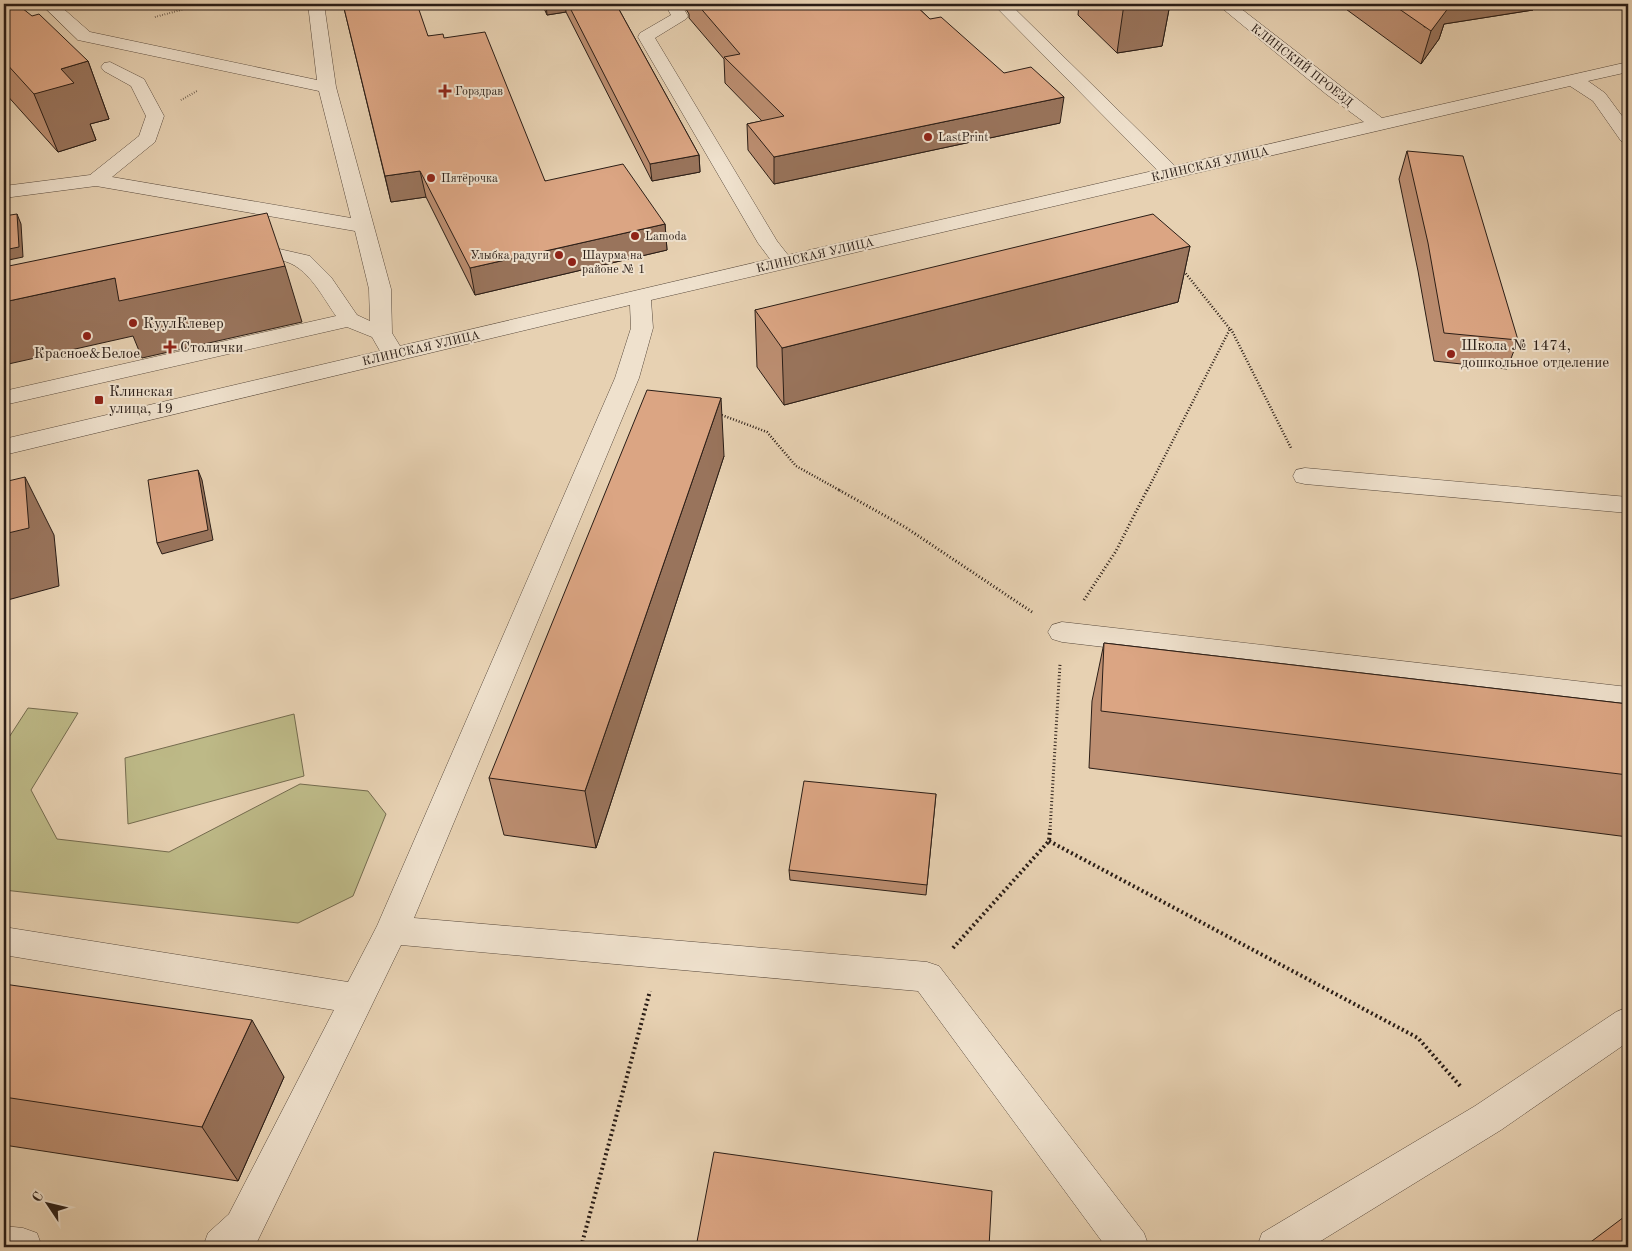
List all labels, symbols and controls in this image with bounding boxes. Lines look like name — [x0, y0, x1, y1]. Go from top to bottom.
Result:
street label: КЛИНСКИЙ ПРОЕЗД — [1248, 20, 1357, 109]
marker: Горздрав — [439, 85, 451, 97]
place label: Горздрав — [455, 86, 503, 98]
marker: LastPrint — [922, 131, 934, 143]
place label: LastPrint — [938, 132, 988, 144]
street label: КЛИНСКАЯ УЛИЦА — [1150, 146, 1270, 184]
marker: Пятёрочка — [425, 172, 437, 184]
place label: Пятёрочка — [441, 173, 498, 185]
marker: Lamoda — [629, 230, 641, 242]
place label: Lamoda — [645, 231, 687, 243]
street label: КЛИНСКАЯ УЛИЦА — [755, 237, 875, 275]
marker: Улыбка радуги — [553, 249, 565, 261]
place label: Улыбка радуги — [470, 250, 549, 262]
place label: Шаурма на районе № 1 — [582, 250, 645, 276]
marker: Шаурма на районе № 1 — [566, 256, 578, 268]
marker: КуулКлевер — [127, 317, 139, 329]
place label: КуулКлевер — [143, 317, 224, 332]
marker: Красное&Белое — [81, 330, 93, 342]
street label: КЛИНСКАЯ УЛИЦА — [361, 330, 481, 368]
place label: Школа № 1474, дошкольное отделение — [1461, 339, 1609, 371]
marker: Столички — [164, 341, 176, 353]
place label: Столички — [180, 341, 243, 356]
place label: Красное&Белое — [34, 347, 140, 362]
marker: Школа № 1474, дошкольное отделение — [1445, 348, 1457, 360]
place label: Клинская улица, 19 — [109, 385, 173, 417]
marker: Клинская улица, 19 — [93, 394, 105, 406]
north arrow — [22, 1178, 72, 1228]
text: С — [30, 1189, 47, 1205]

